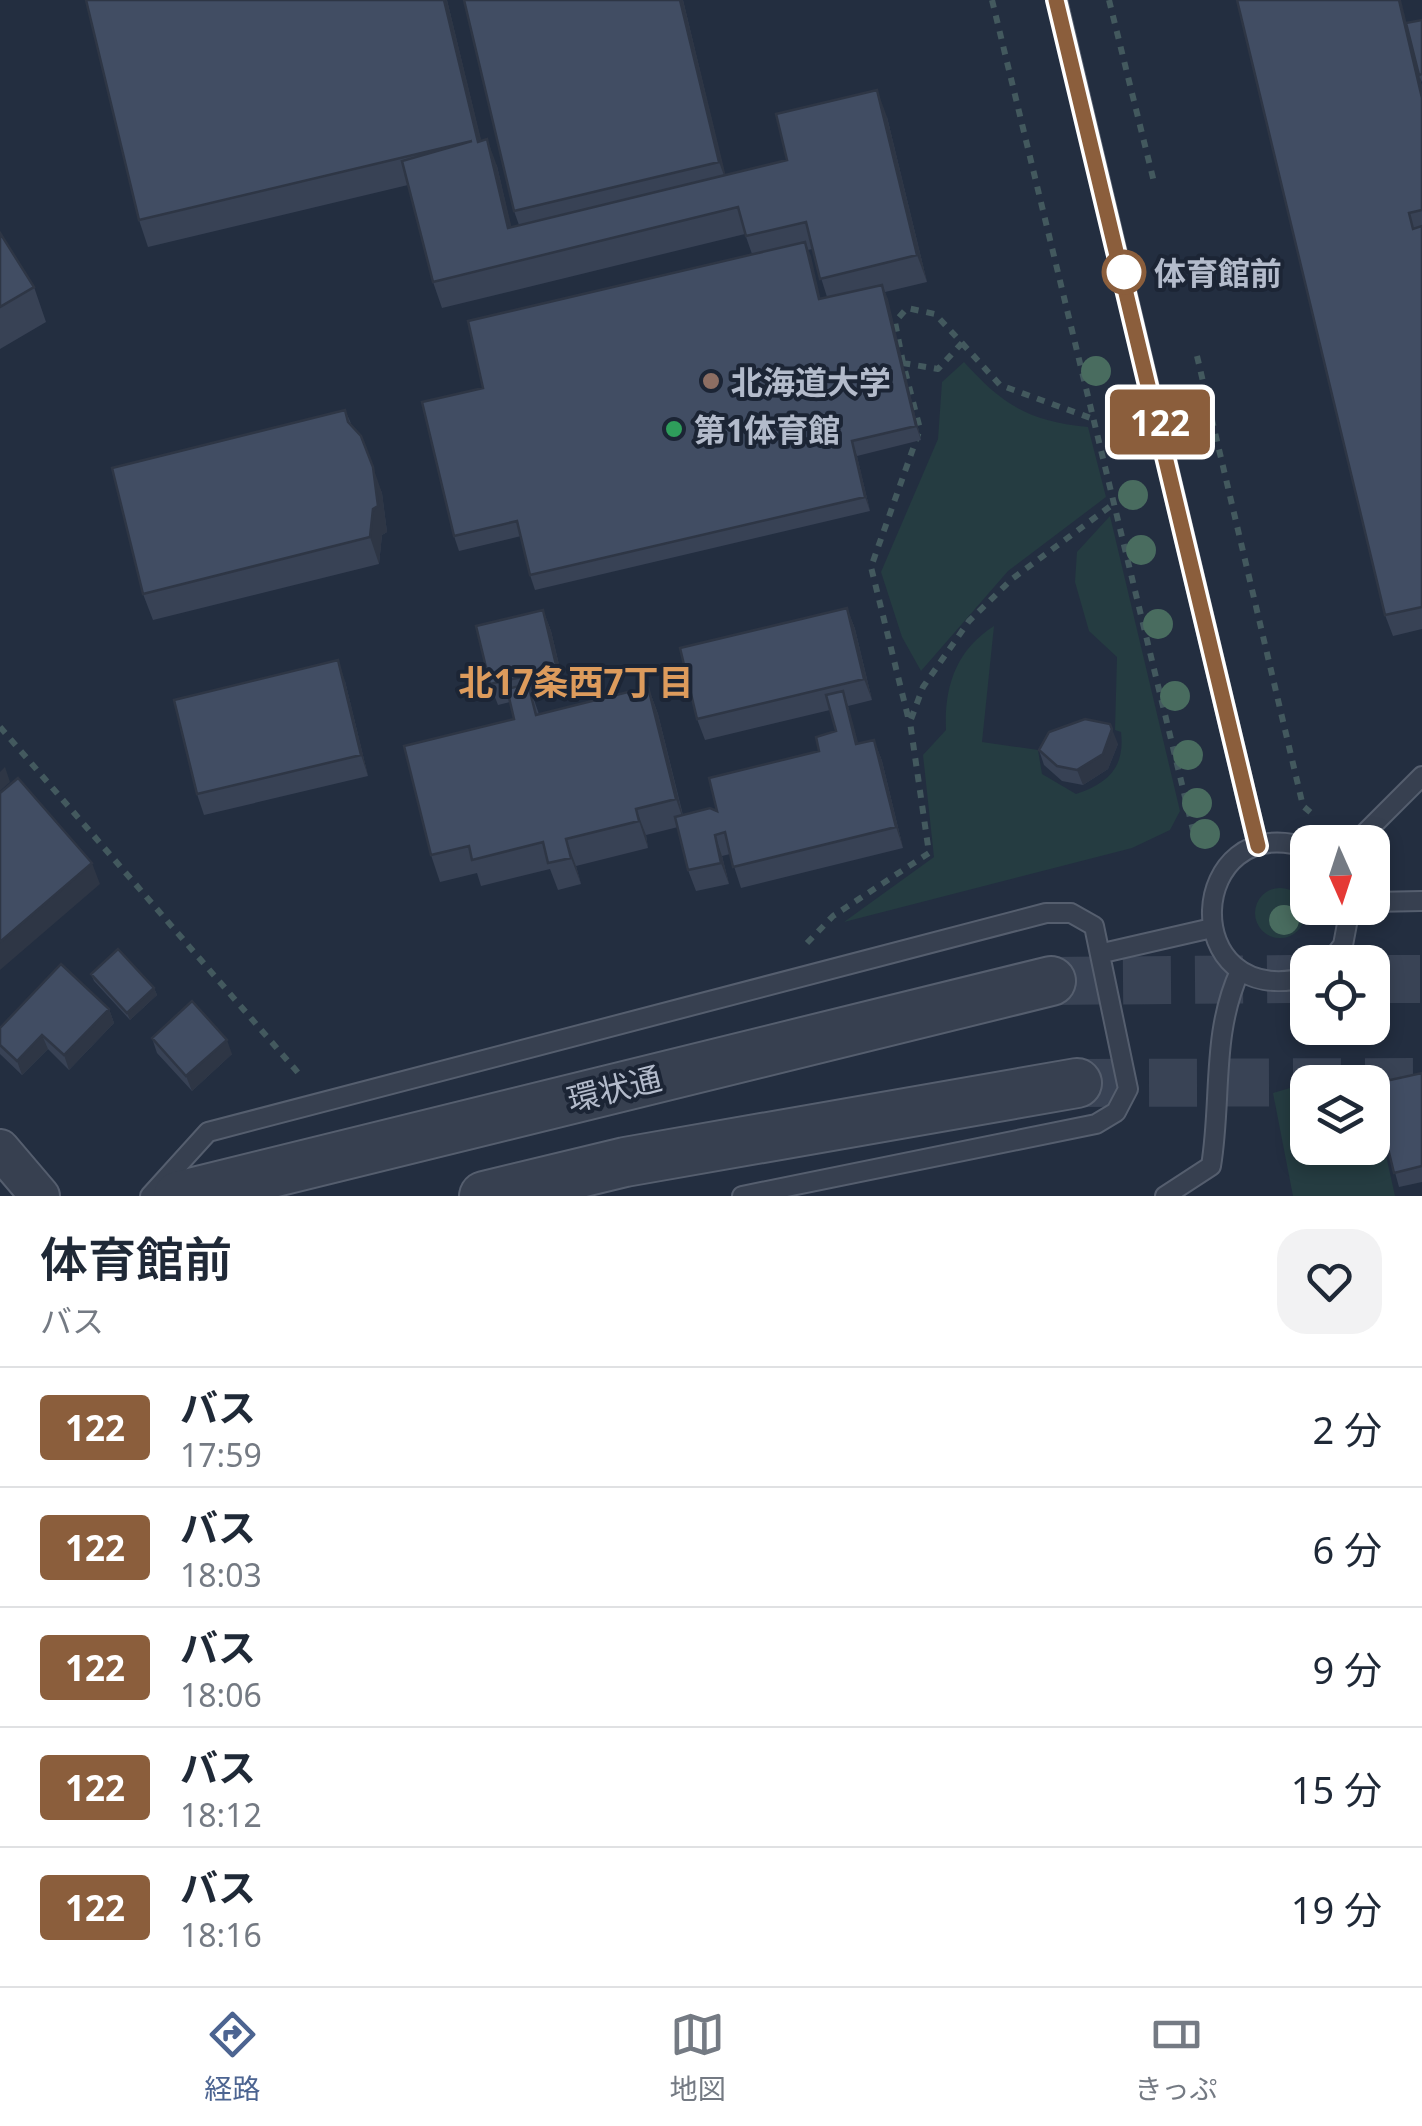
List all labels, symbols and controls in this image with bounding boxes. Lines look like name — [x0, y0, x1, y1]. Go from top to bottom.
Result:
marker: 体育館前 — [1103, 251, 1145, 293]
place label: 体育館前 — [1154, 251, 1282, 294]
place label: 北海道大学 — [731, 360, 891, 403]
marker: 北海道大学 — [700, 370, 722, 392]
line badge: 122 — [1102, 390, 1218, 454]
text: 122 — [1130, 399, 1190, 446]
place label: 第1体育館 — [694, 408, 840, 451]
marker: 第1体育館 — [663, 418, 685, 440]
district label: 北17条西7丁目 — [458, 658, 694, 705]
north arrow — [1290, 825, 1390, 925]
map controls — [1290, 825, 1390, 1165]
button: locate — [1290, 945, 1390, 1045]
street label: 環状通 — [562, 1056, 666, 1120]
button: layers — [1290, 1065, 1390, 1165]
text: 体育館前 — [40, 1226, 232, 1291]
button: heart — [1277, 1229, 1382, 1334]
text: バス — [40, 1299, 104, 1342]
text: バス — [180, 1381, 256, 1433]
text: 2 分 — [1312, 1403, 1382, 1455]
text: 122 — [65, 1404, 125, 1451]
text: 17:59 — [180, 1433, 262, 1476]
text: バス — [180, 1501, 256, 1553]
text: 6 分 — [1312, 1523, 1382, 1575]
text: 122 — [65, 1524, 125, 1571]
text: 18:03 — [180, 1553, 262, 1596]
text: バス — [180, 1621, 256, 1673]
text: 9 分 — [1312, 1643, 1382, 1695]
text: 122 — [65, 1644, 125, 1691]
text: 18:06 — [180, 1673, 262, 1716]
text: バス — [180, 1741, 256, 1793]
text: 15 分 — [1291, 1763, 1382, 1815]
text: 122 — [65, 1764, 125, 1811]
text: 18:12 — [180, 1793, 262, 1836]
text: バス — [180, 1861, 256, 1913]
text: 19 分 — [1291, 1883, 1382, 1935]
text: 122 — [65, 1884, 125, 1931]
text: 18:16 — [180, 1913, 262, 1956]
tab: 経路 — [205, 2007, 261, 2107]
tab: 地図 — [670, 2007, 726, 2107]
tab: きっぷ — [1135, 2007, 1217, 2107]

